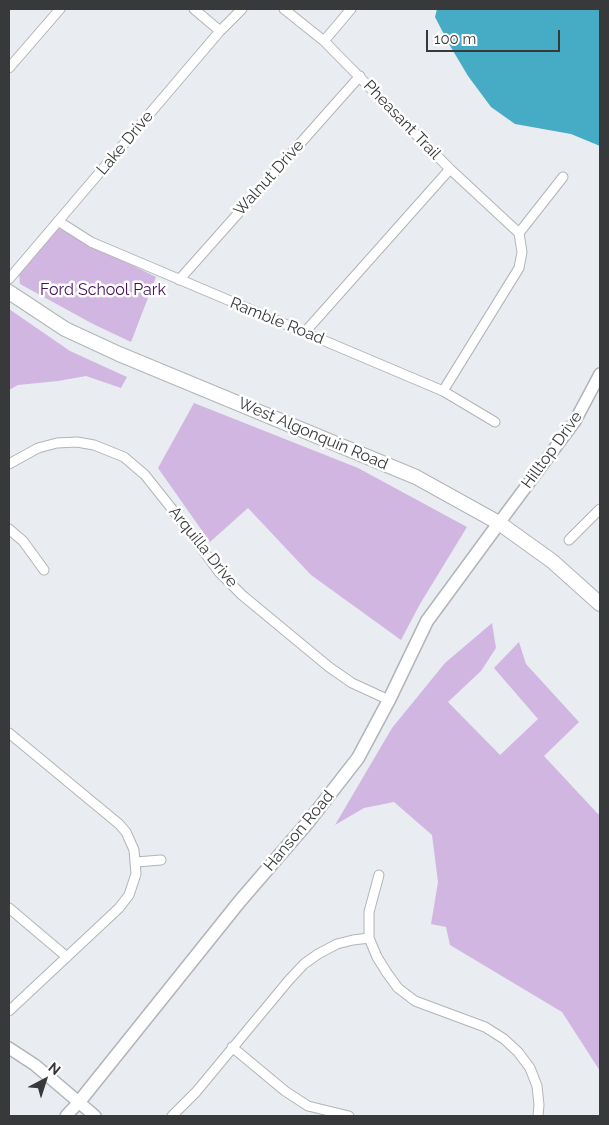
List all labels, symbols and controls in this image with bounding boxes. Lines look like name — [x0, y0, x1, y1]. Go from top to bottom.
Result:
scale bar — [429, 20, 563, 52]
text: 100 m — [434, 30, 476, 48]
street label: Pheasant Trail — [359, 76, 445, 164]
street label: Lake Drive — [93, 107, 157, 179]
street label: Walnut Drive — [230, 136, 308, 220]
park label: Ford School Park — [40, 280, 166, 300]
street label: Ramble Road — [227, 293, 327, 349]
street label: West Algonquin Road — [235, 394, 391, 474]
street label: Hilltop Drive — [518, 408, 586, 492]
street label: Arquilla Drive — [164, 503, 242, 591]
street label: Hanson Road — [260, 787, 338, 875]
north arrow — [20, 1055, 70, 1105]
text: N — [45, 1059, 64, 1078]

